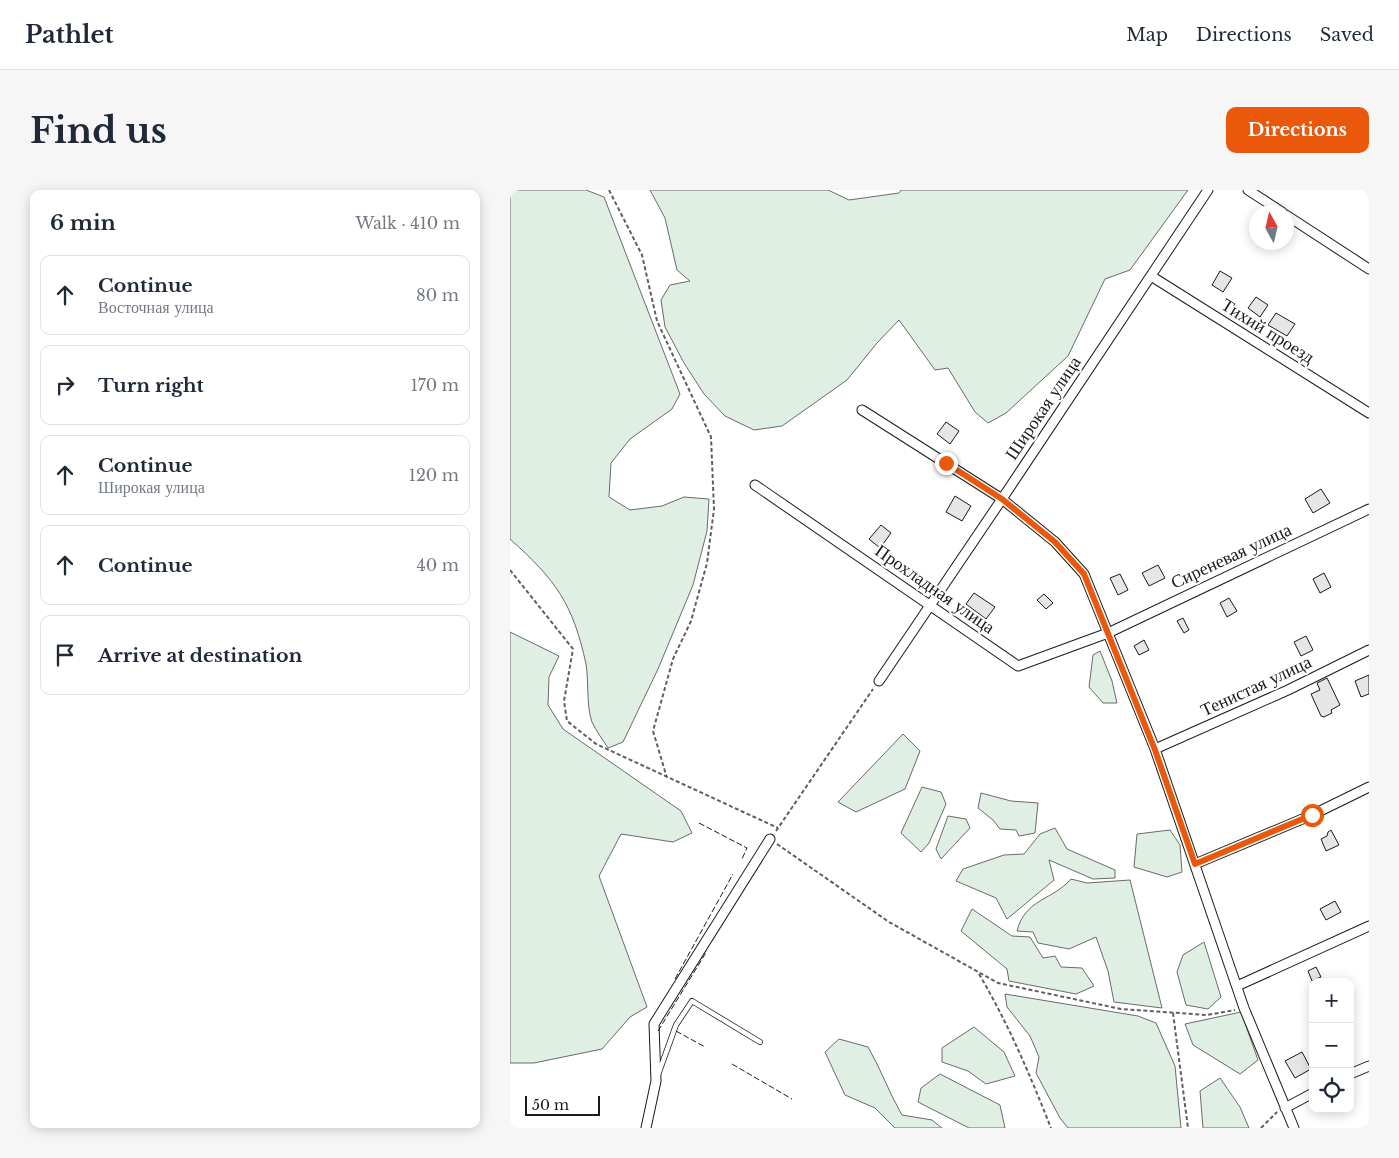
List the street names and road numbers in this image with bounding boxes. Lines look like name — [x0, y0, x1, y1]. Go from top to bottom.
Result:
street label: Тихий проезд — [1217, 294, 1319, 368]
street label: Широкая улица — [1000, 352, 1086, 464]
street label: Сиреневая улица — [1167, 518, 1295, 594]
street label: Прохладная улица — [871, 539, 999, 639]
street label: Тенистая улица — [1197, 651, 1315, 721]

